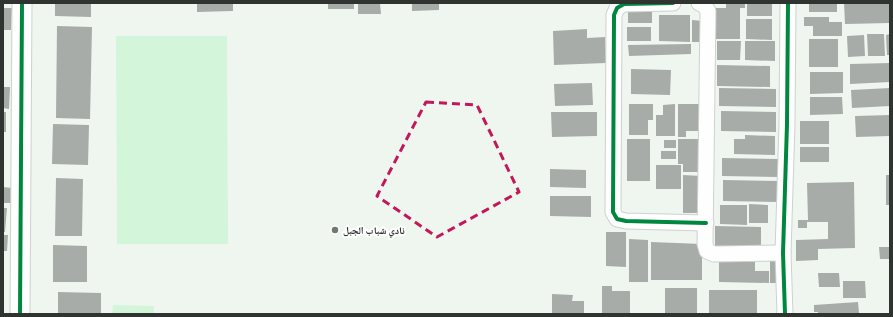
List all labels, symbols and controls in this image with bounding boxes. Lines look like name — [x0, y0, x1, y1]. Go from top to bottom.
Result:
marker: نادي شباب الجبل — [330, 225, 340, 235]
place label: نادي شباب الجبل — [343, 225, 405, 238]

